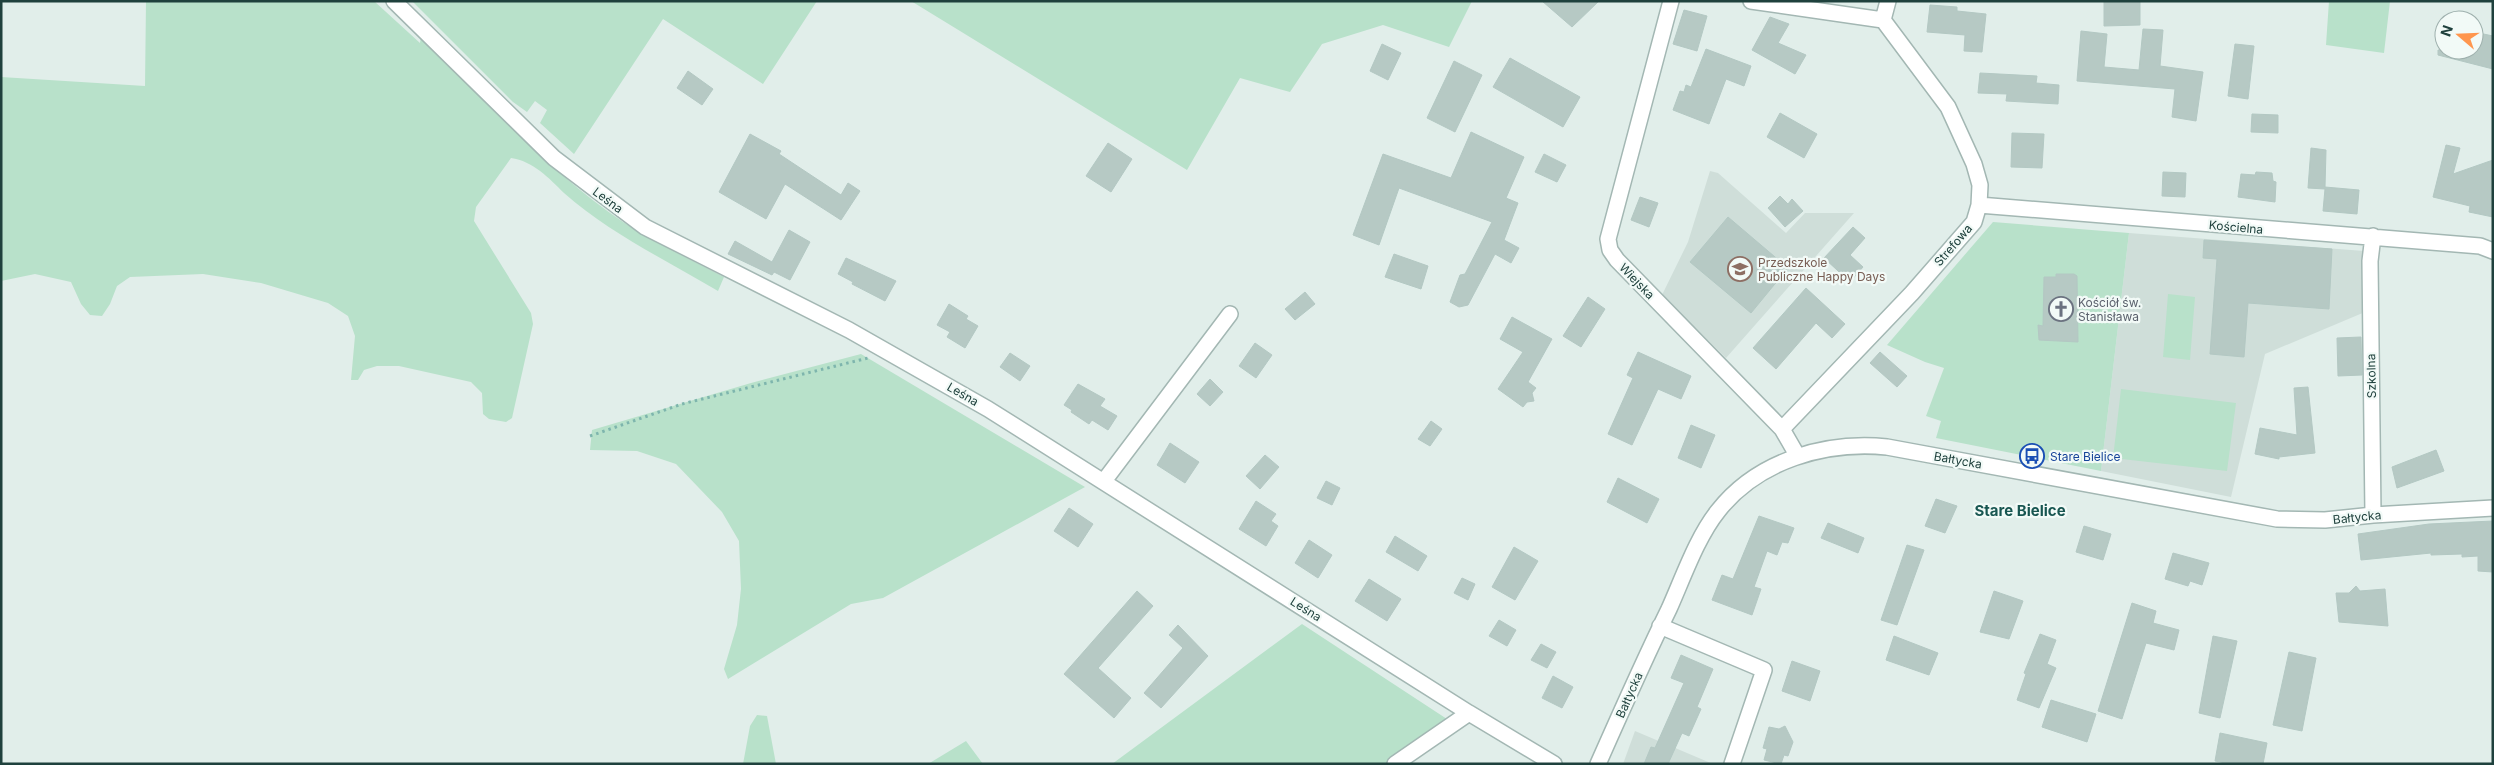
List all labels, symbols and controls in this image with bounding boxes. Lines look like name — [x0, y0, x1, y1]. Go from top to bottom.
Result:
north arrow — [2434, 10, 2484, 60]
text: N — [2436, 23, 2456, 38]
street label: Leśna — [590, 184, 626, 216]
street label: Kościelna — [2208, 217, 2264, 237]
street label: Strefowa — [1931, 221, 1975, 269]
place label: Przedszkole Publiczne Happy Days — [1758, 255, 1885, 284]
school or university icon: Przedszkole Publiczne Happy Days — [1727, 256, 1753, 282]
street label: Wiejska — [1616, 260, 1658, 302]
place label: Kościół św. Stanisława — [2078, 295, 2141, 324]
church icon: Kościół św. Stanisława — [2048, 296, 2074, 322]
street label: Szkolna — [2363, 354, 2379, 398]
street label: Leśna — [945, 379, 981, 409]
bus stop icon: Stare Bielice — [2019, 443, 2045, 469]
street label: Bałtycka — [1933, 448, 1983, 472]
place label: Stare Bielice — [2050, 449, 2121, 464]
district label: Stare Bielice — [1974, 501, 2066, 520]
street label: Bałtycka — [2332, 507, 2382, 527]
street label: Leśna — [1288, 594, 1324, 624]
street label: Bałtycka — [1612, 670, 1646, 720]

